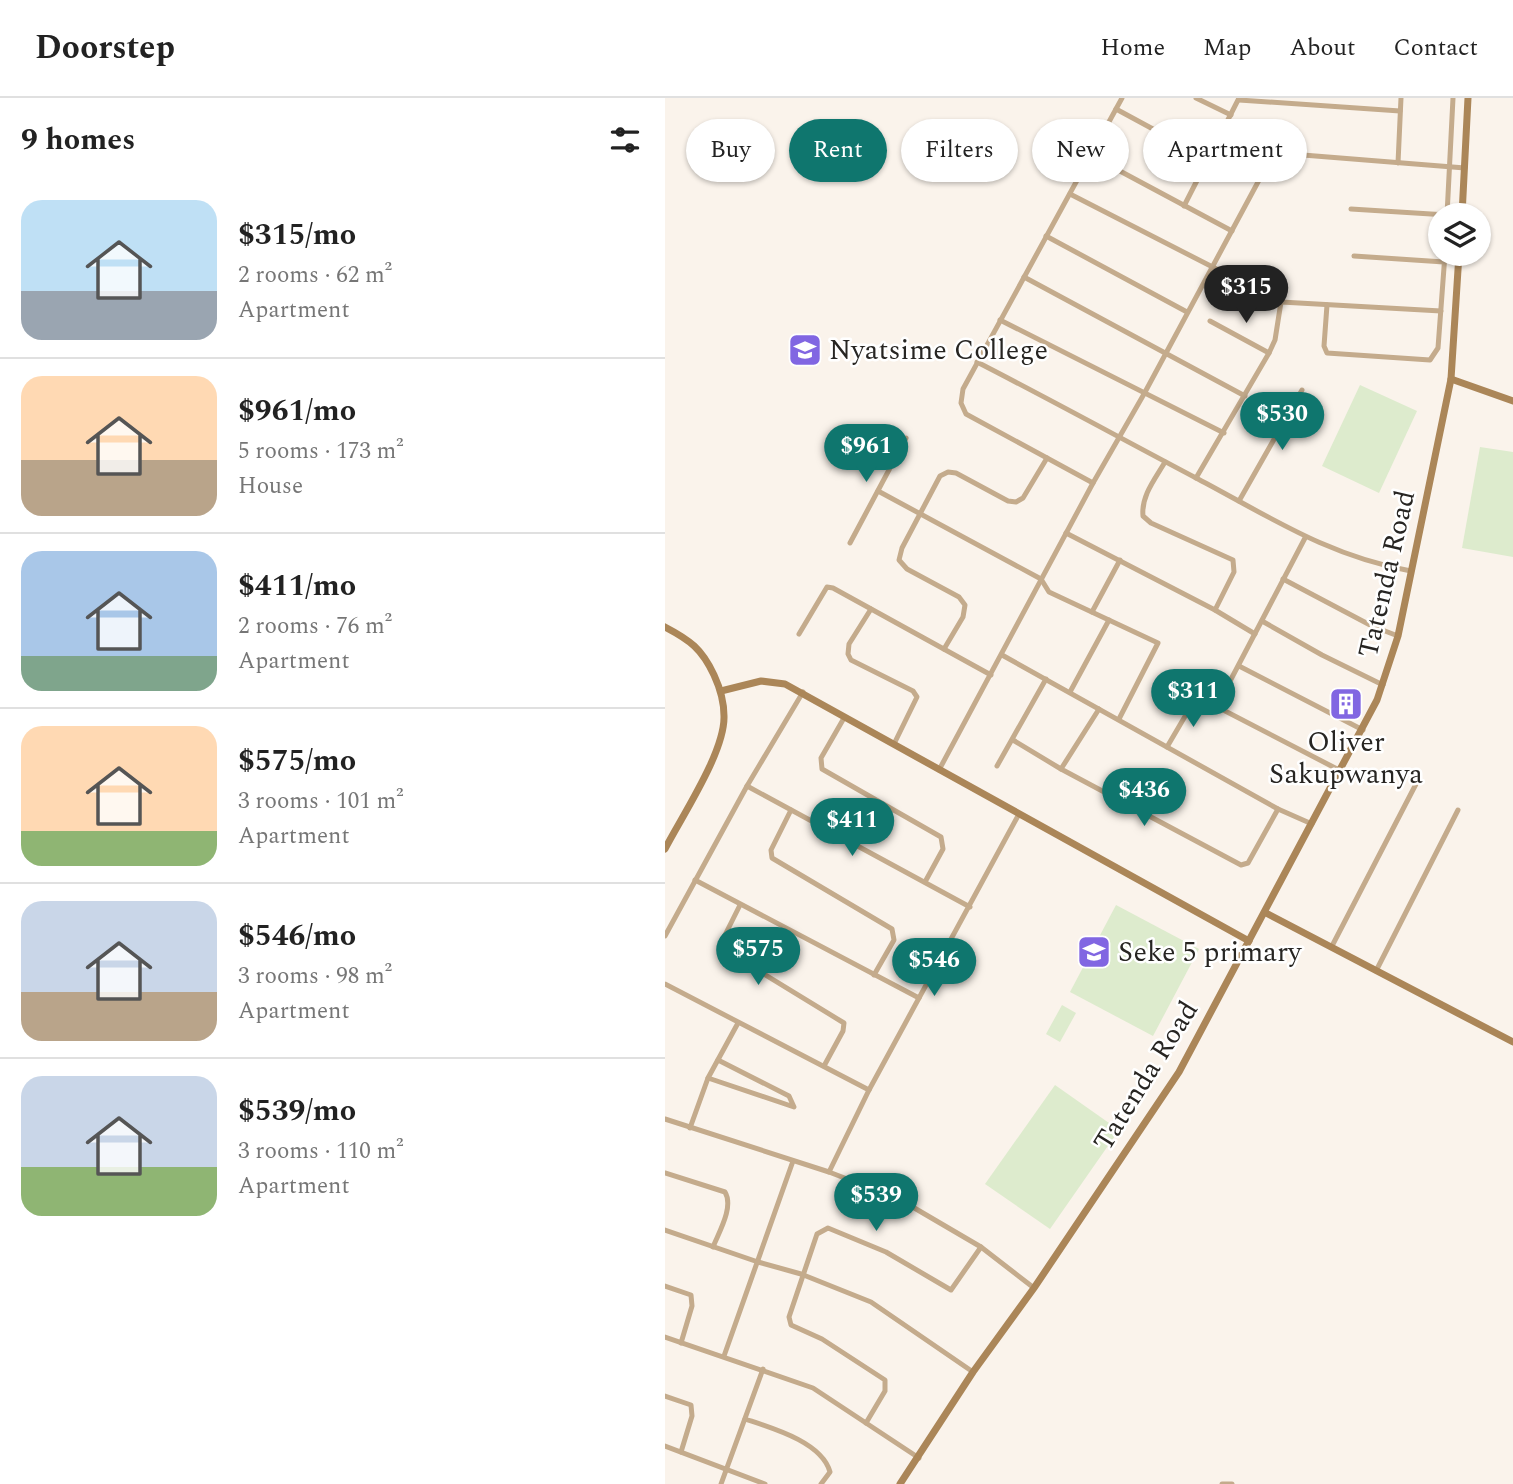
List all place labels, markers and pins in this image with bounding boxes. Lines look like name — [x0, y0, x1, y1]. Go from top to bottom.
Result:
pin: $315 — [1205, 266, 1287, 325]
place label: Nyatsime College — [829, 329, 1048, 372]
school or university icon: Nyatsime College — [786, 331, 824, 369]
pin: $530 — [1241, 392, 1323, 452]
pin: $961 — [825, 424, 907, 484]
pin: $311 — [1152, 670, 1234, 729]
building icon: Oliver Sakupwanya — [1327, 685, 1365, 723]
place label: Oliver Sakupwanya — [1269, 721, 1423, 796]
pin: $436 — [1103, 768, 1185, 828]
pin: $411 — [811, 798, 893, 858]
pin: $575 — [717, 928, 799, 987]
place label: Seke 5 primary — [1118, 931, 1303, 974]
school or university icon: Seke 5 primary — [1075, 933, 1113, 971]
pin: $546 — [893, 939, 975, 998]
pin: $539 — [835, 1174, 917, 1233]

